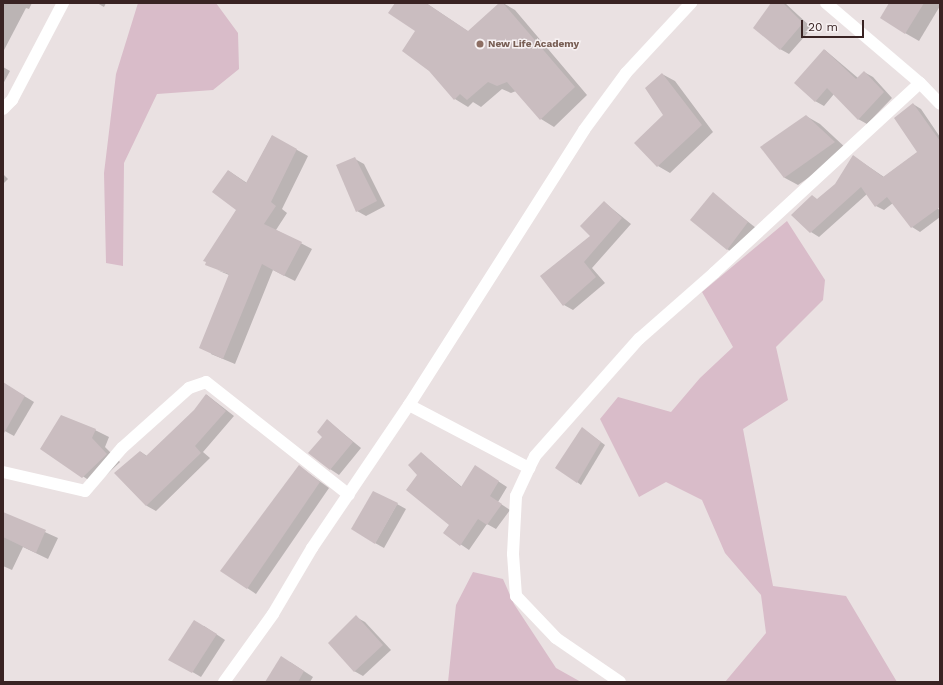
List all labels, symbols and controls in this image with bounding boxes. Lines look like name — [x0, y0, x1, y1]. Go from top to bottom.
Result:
scale bar — [803, 12, 866, 38]
text: 20 m — [808, 20, 838, 34]
place label: New Life Academy — [488, 38, 579, 50]
marker: New Life Academy — [475, 39, 485, 49]

